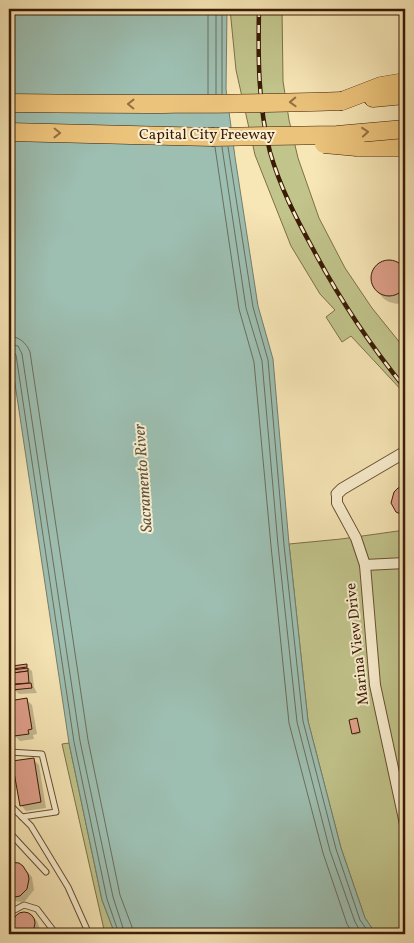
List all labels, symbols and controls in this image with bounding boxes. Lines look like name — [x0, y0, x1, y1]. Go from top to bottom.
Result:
one-way arrow — [289, 97, 297, 108]
one-way arrow — [127, 99, 134, 109]
street label: Capital City Freeway — [139, 125, 275, 146]
one-way arrow — [361, 127, 369, 138]
one-way arrow — [54, 128, 61, 138]
water label: Sacramento River — [129, 422, 159, 533]
street label: Marina View Drive — [341, 582, 375, 706]

